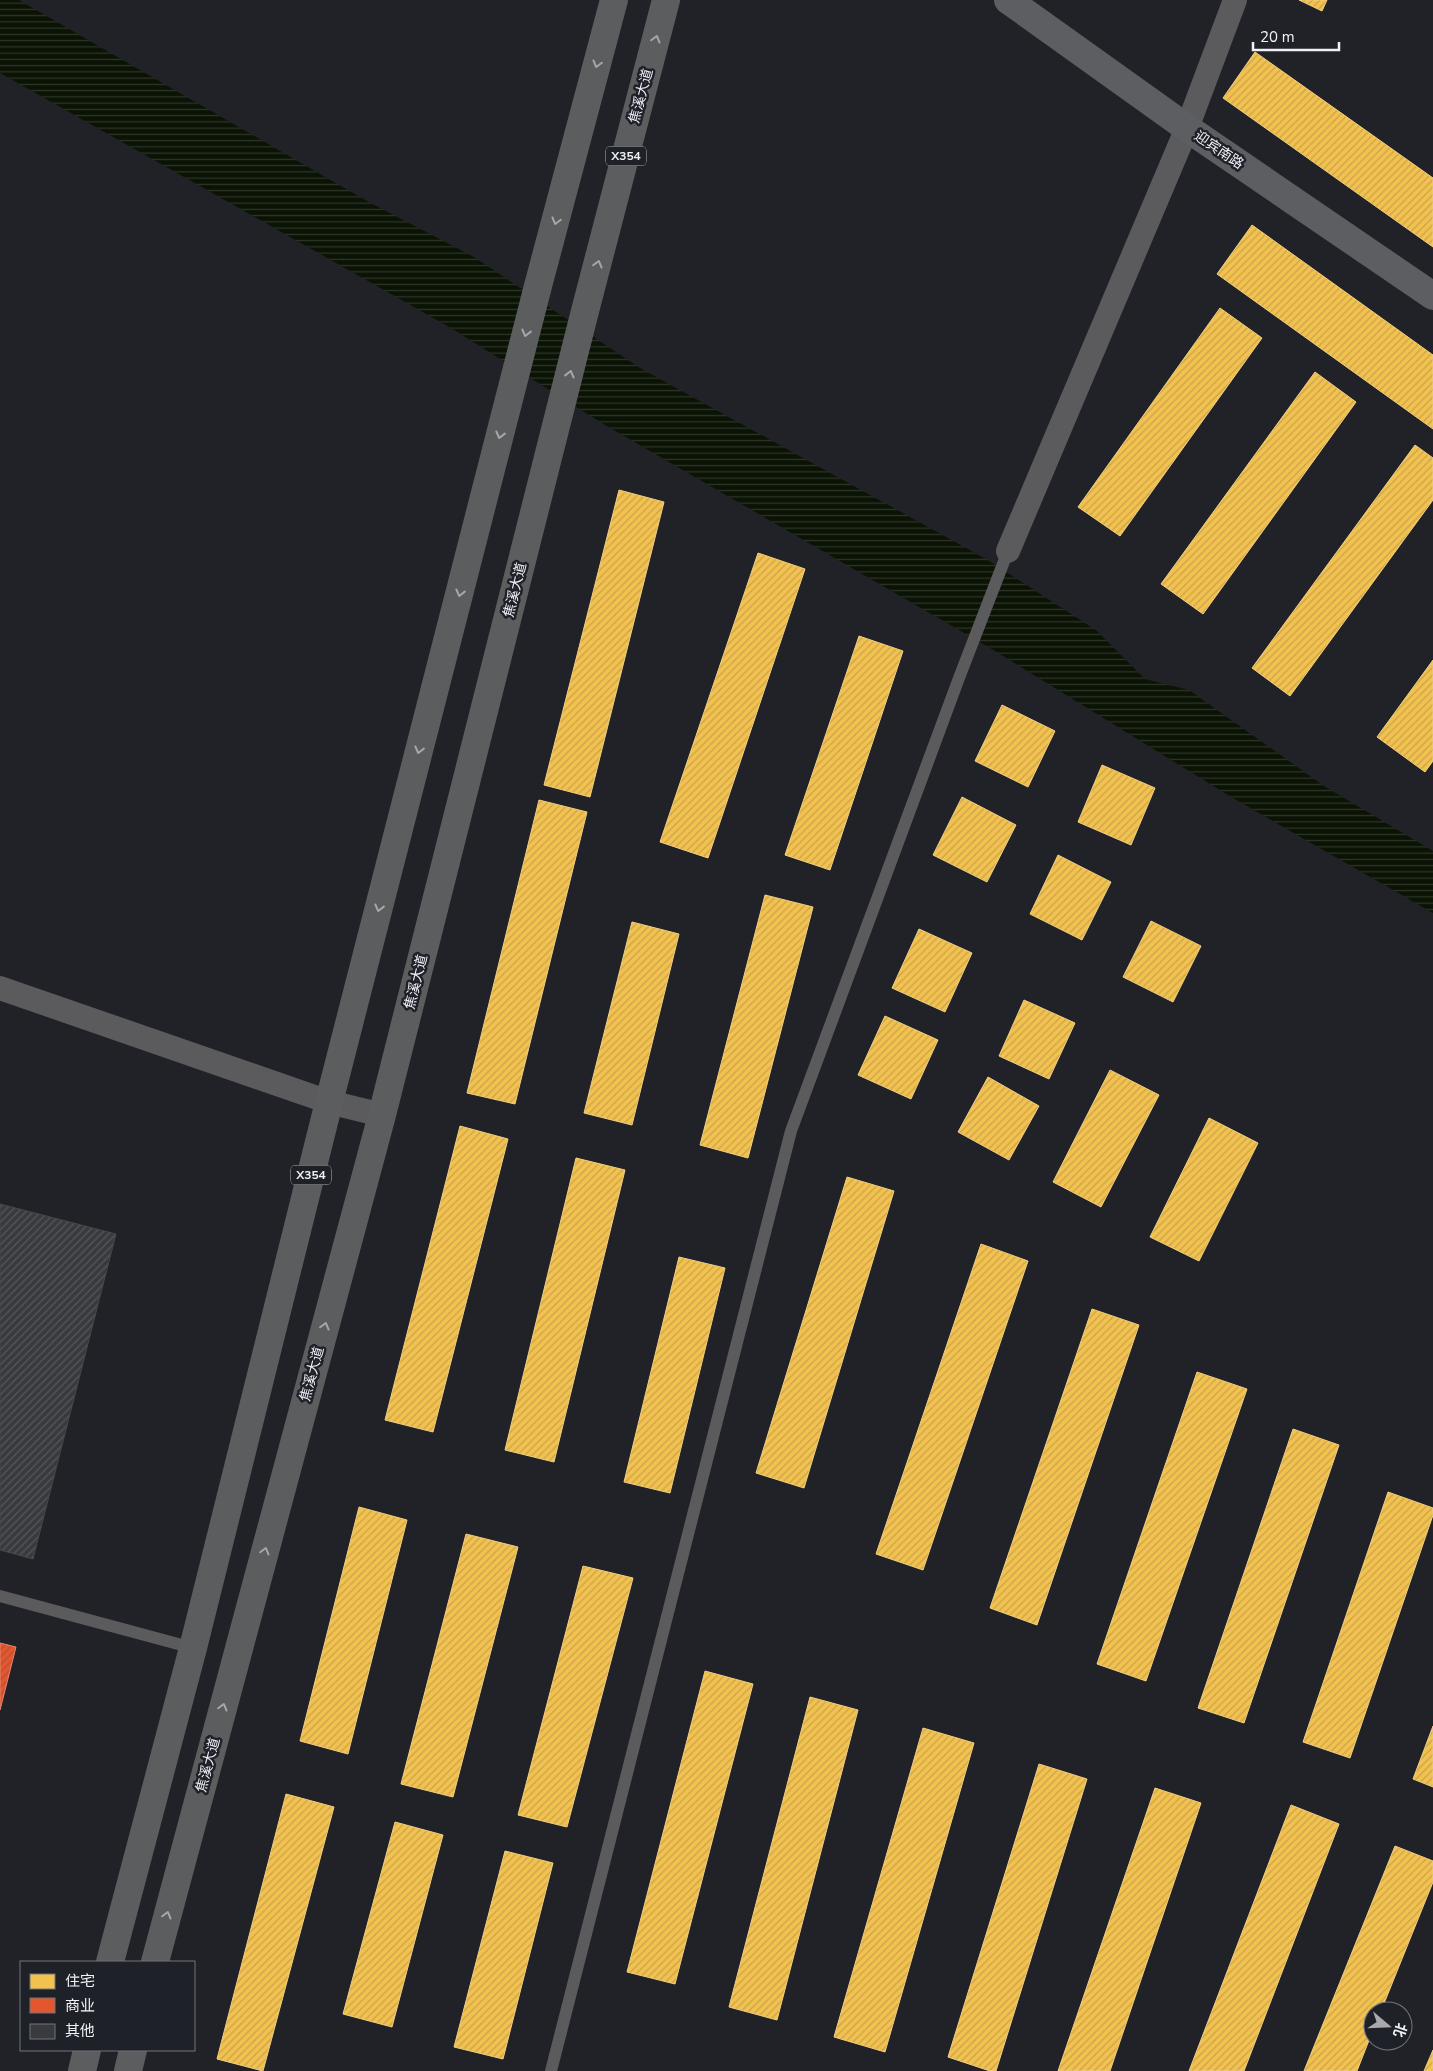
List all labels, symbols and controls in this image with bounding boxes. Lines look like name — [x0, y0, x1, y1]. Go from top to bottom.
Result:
scale bar — [1253, 20, 1339, 52]
text: 20 m — [1260, 27, 1295, 47]
one-way arrow — [650, 34, 661, 43]
one-way arrow — [593, 59, 603, 68]
street label: 焦溪大道 — [625, 66, 657, 126]
street label: 迎宾南路 — [1190, 126, 1248, 174]
road number: X354 — [606, 146, 646, 166]
one-way arrow — [551, 216, 561, 225]
one-way arrow — [592, 260, 602, 269]
one-way arrow — [522, 328, 532, 336]
one-way arrow — [564, 369, 575, 378]
one-way arrow — [496, 431, 506, 439]
street label: 焦溪大道 — [499, 561, 531, 619]
one-way arrow — [455, 588, 466, 597]
one-way arrow — [415, 746, 425, 754]
one-way arrow — [374, 903, 385, 912]
street label: 焦溪大道 — [400, 953, 432, 1011]
road number: X354 — [291, 1166, 331, 1184]
one-way arrow — [320, 1322, 330, 1330]
street label: 焦溪大道 — [296, 1344, 328, 1404]
one-way arrow — [259, 1546, 270, 1555]
one-way arrow — [217, 1703, 228, 1712]
street label: 焦溪大道 — [192, 1735, 224, 1795]
one-way arrow — [162, 1912, 172, 1920]
legend — [20, 1961, 195, 2051]
text: 住宅 — [65, 1971, 95, 1991]
text: 商业 — [65, 1996, 95, 2016]
north arrow — [1363, 2001, 1413, 2051]
text: 北 — [1389, 2020, 1411, 2040]
text: 其他 — [65, 2021, 95, 2041]

